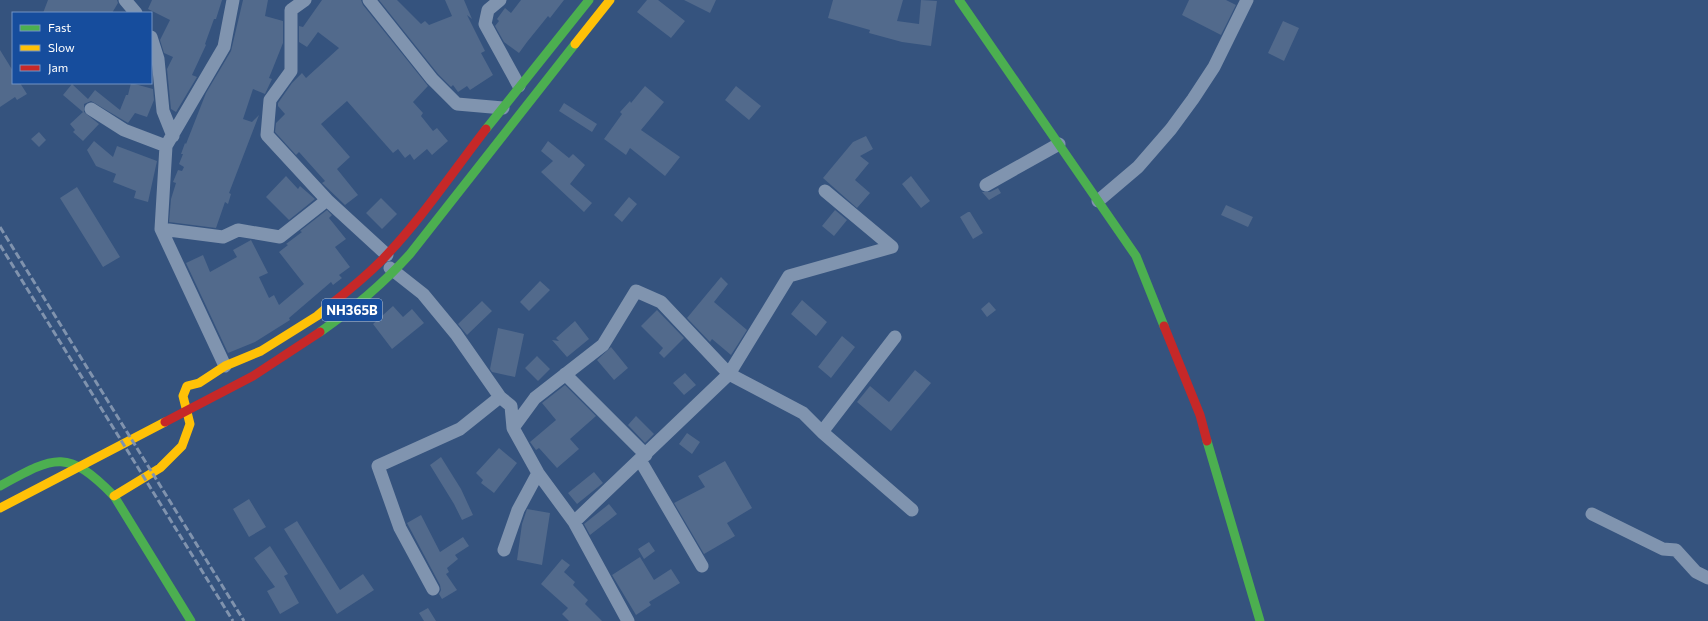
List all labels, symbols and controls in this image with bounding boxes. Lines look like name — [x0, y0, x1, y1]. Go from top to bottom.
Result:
legend — [12, 12, 152, 84]
text: Fast — [48, 20, 71, 34]
text: Slow — [48, 40, 75, 54]
text: Jam — [48, 60, 68, 75]
road number: NH365B — [322, 299, 382, 321]

